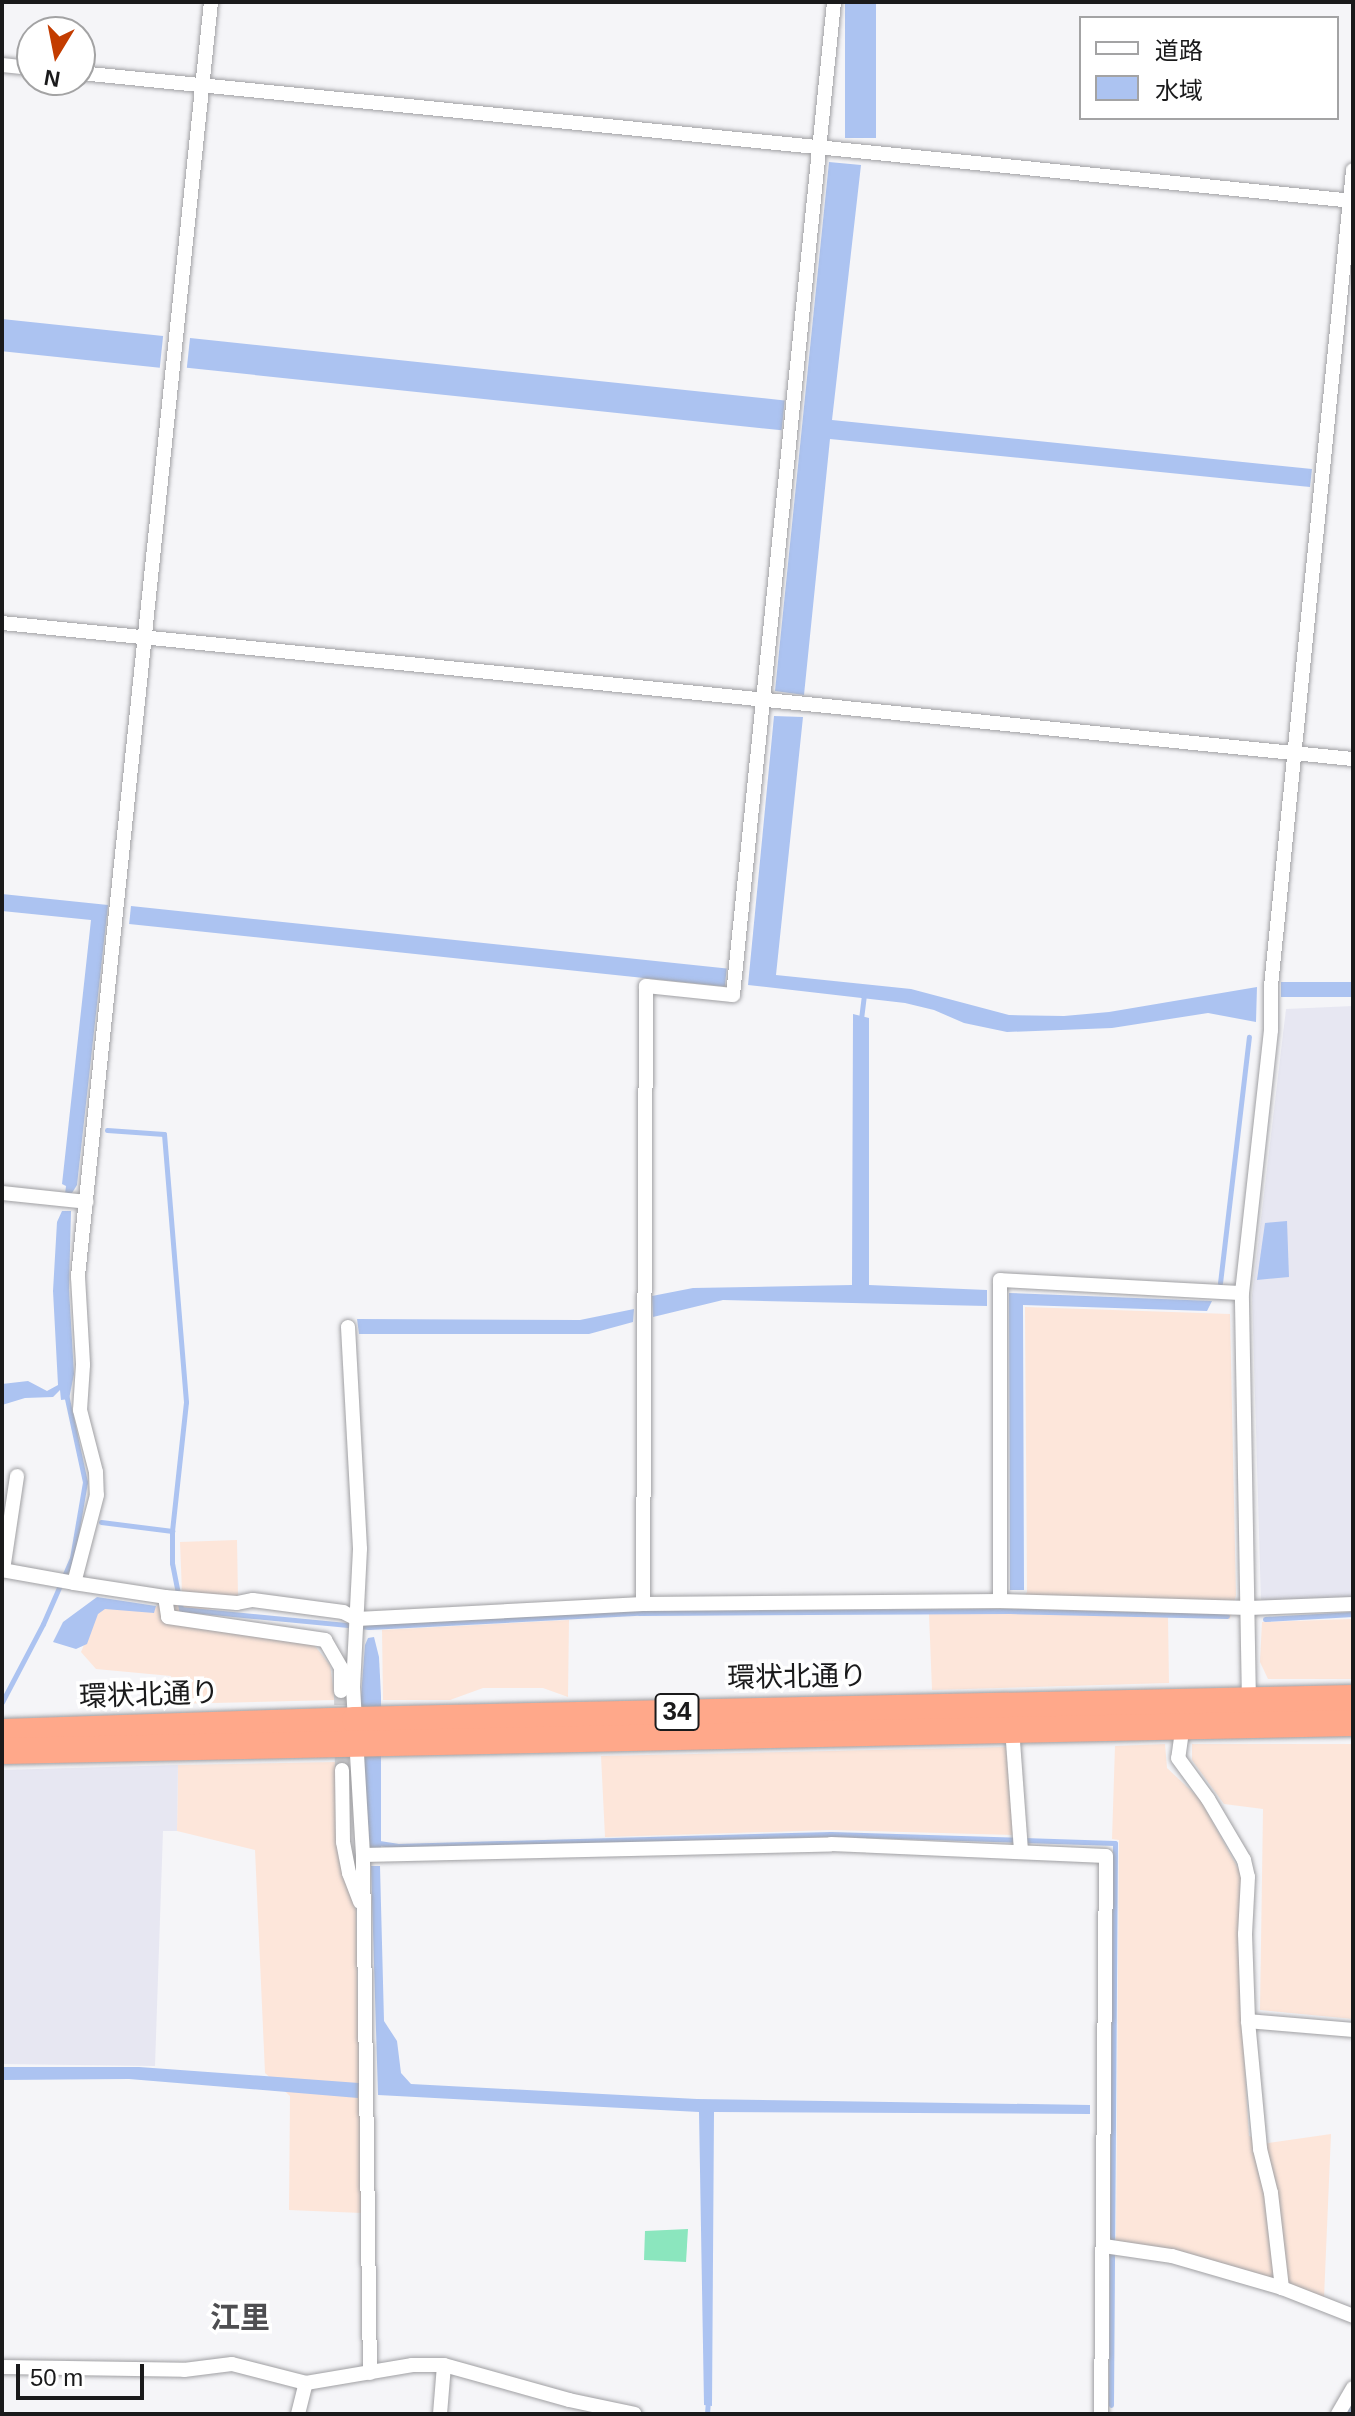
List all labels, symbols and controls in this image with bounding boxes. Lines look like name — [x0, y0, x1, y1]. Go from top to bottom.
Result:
north arrow — [16, 16, 96, 96]
legend — [1079, 16, 1339, 120]
text: 道路 — [1155, 37, 1203, 64]
text: N — [42, 64, 62, 92]
text: 水域 — [1155, 77, 1203, 104]
street label: 環状北通り — [727, 1659, 867, 1695]
street label: 環状北通り — [78, 1676, 220, 1714]
road number: 34 — [653, 1690, 701, 1734]
district label: 江里 — [210, 2300, 270, 2336]
scale bar — [20, 2348, 148, 2398]
text: 50 m — [30, 2364, 83, 2391]

